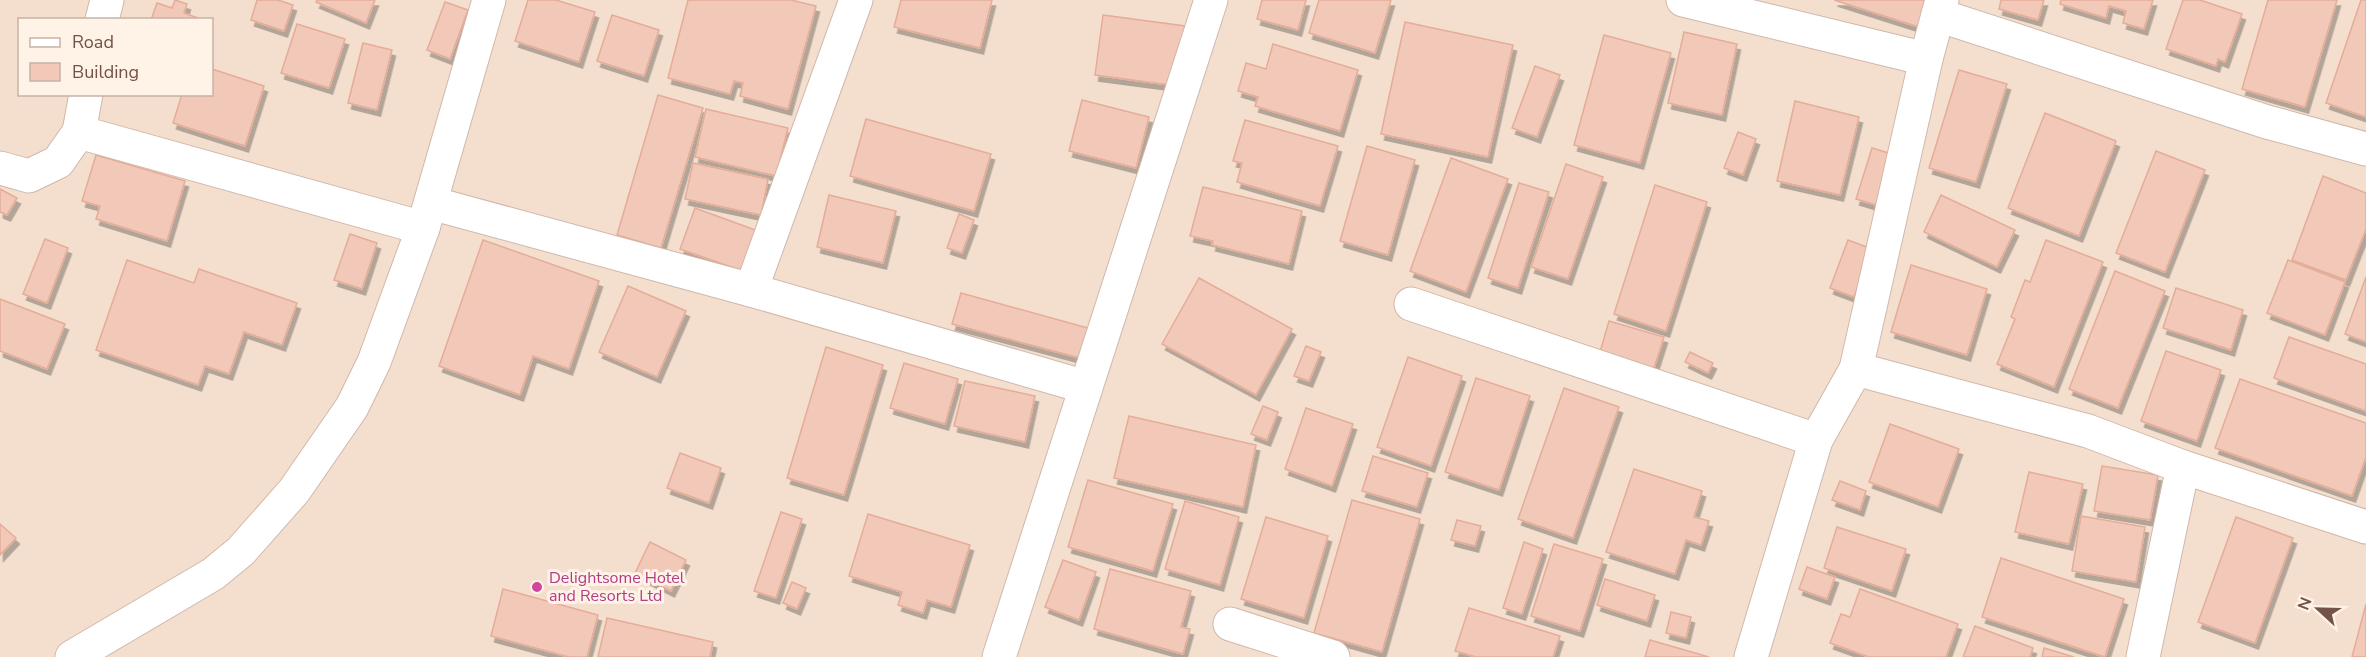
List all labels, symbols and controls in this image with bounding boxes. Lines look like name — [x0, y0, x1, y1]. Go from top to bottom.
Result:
legend — [18, 18, 213, 96]
text: Road — [72, 30, 114, 54]
text: Building — [72, 60, 139, 84]
place label: Delightsome Hotel and Resorts Ltd — [549, 567, 685, 607]
north arrow — [2288, 579, 2348, 639]
marker: Delightsome Hotel and Resorts Ltd — [530, 580, 544, 594]
text: N — [2293, 594, 2317, 613]

